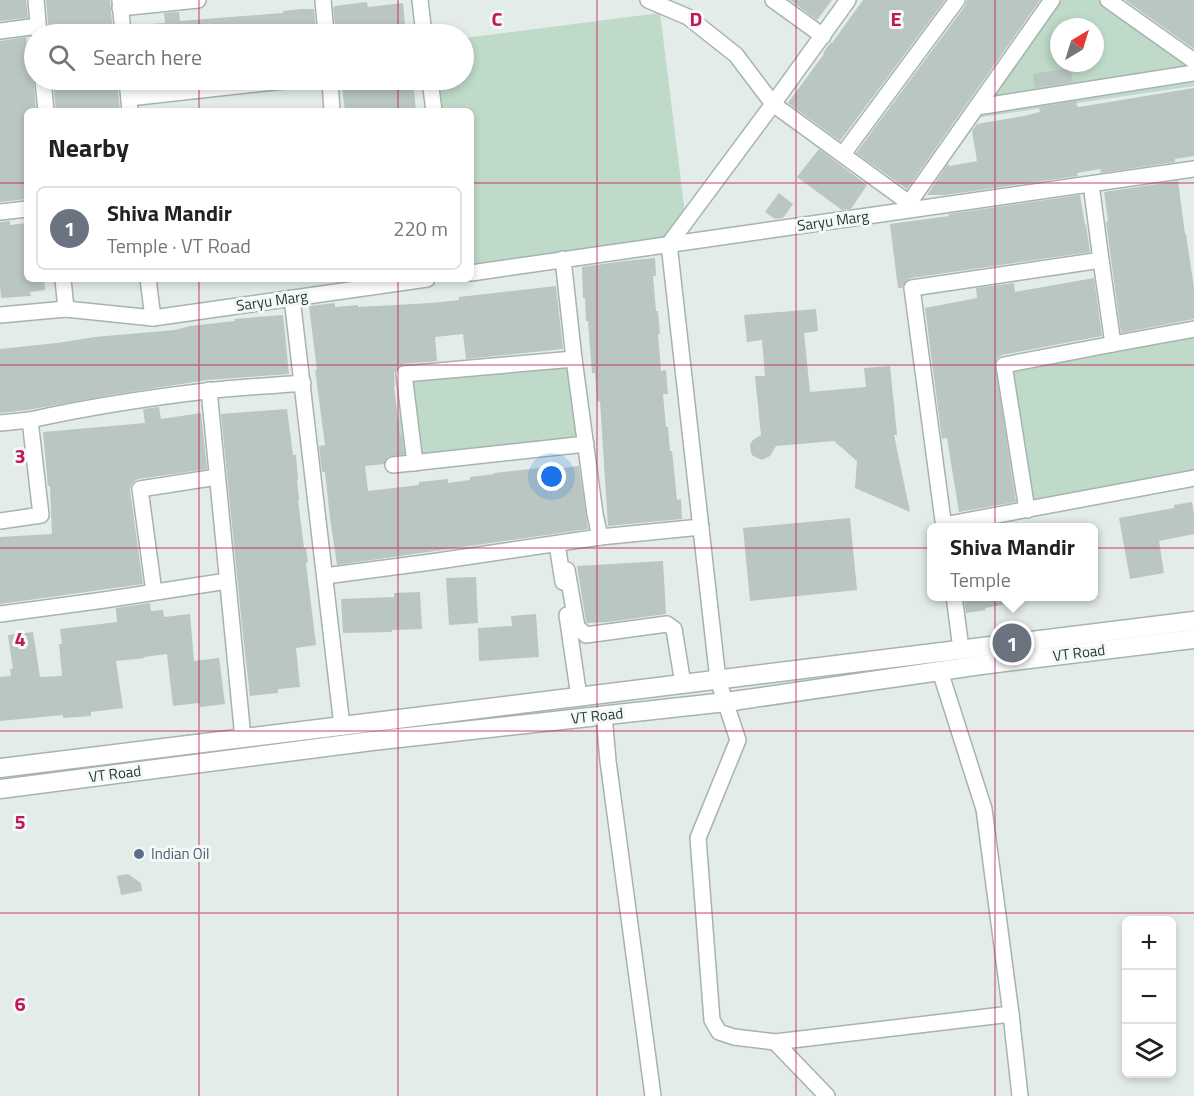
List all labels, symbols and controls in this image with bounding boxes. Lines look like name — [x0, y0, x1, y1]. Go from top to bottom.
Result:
text: C — [492, 3, 503, 34]
text: D — [690, 3, 702, 34]
text: E — [890, 3, 902, 34]
north arrow — [1050, 18, 1104, 72]
search box — [24, 24, 474, 90]
text: Search here — [93, 40, 202, 74]
icon: search — [45, 41, 78, 74]
text: Nearby — [48, 128, 129, 167]
text: Shiva Mandir — [107, 196, 232, 230]
street label: Saryu Marg — [796, 204, 871, 237]
text: 1 — [64, 213, 75, 244]
text: 220 m — [393, 213, 448, 244]
text: Temple · VT Road — [107, 230, 251, 261]
street label: Saryu Marg — [235, 284, 310, 317]
text: 3 — [14, 440, 26, 471]
your location — [537, 462, 566, 491]
popup — [927, 523, 1098, 601]
text: Shiva Mandir — [950, 530, 1075, 564]
text: Temple — [950, 564, 1011, 595]
pin: 1 — [992, 620, 1032, 666]
text: 4 — [14, 623, 26, 654]
street label: VT Road — [1052, 638, 1106, 667]
street label: VT Road — [570, 701, 624, 730]
street label: VT Road — [88, 759, 142, 788]
text: 5 — [14, 806, 26, 837]
place label: Indian Oil — [151, 842, 210, 865]
marker: Indian Oil — [132, 847, 146, 861]
map controls — [1122, 916, 1176, 1078]
button: + — [1122, 916, 1176, 970]
button: − — [1122, 970, 1176, 1024]
text: 6 — [14, 988, 26, 1019]
button: layers — [1122, 1024, 1176, 1078]

